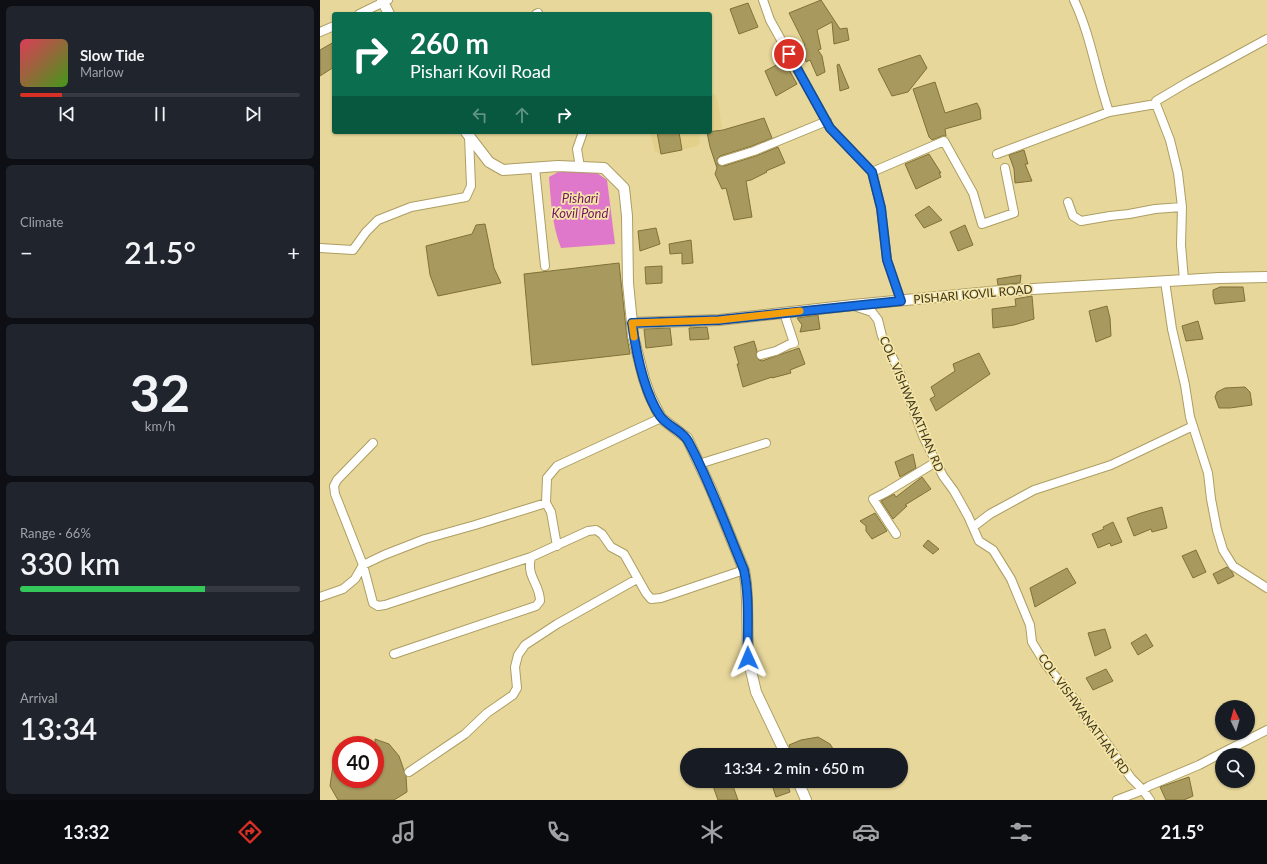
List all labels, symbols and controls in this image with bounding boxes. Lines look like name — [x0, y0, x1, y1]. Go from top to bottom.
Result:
text: 260 m — [410, 26, 489, 60]
icon: right — [344, 28, 396, 80]
pin — [772, 37, 806, 71]
icon: arrive — [778, 43, 800, 65]
text: Slow Tide — [80, 46, 145, 64]
text: Pishari Kovil Road — [410, 60, 551, 82]
text: Marlow — [80, 64, 124, 80]
icon: previous — [56, 103, 78, 125]
icon: pause — [149, 103, 171, 125]
icon: next — [242, 103, 264, 125]
icon: left — [469, 104, 491, 126]
icon: ahead — [511, 104, 533, 126]
icon: right — [553, 104, 575, 126]
water label: Pishari Kovil Pond — [552, 190, 609, 221]
text: Climate — [20, 214, 63, 230]
text: 21.5° — [124, 234, 196, 270]
text: − — [20, 239, 33, 266]
text: + — [287, 239, 300, 266]
street label: PISHARI KOVIL ROAD — [913, 281, 1033, 307]
street label: COL. VISHWANATHAN RD — [877, 334, 947, 474]
text: 32 — [130, 361, 190, 423]
text: km/h — [145, 418, 175, 434]
text: Range · 66% — [20, 525, 91, 541]
text: 330 km — [20, 545, 120, 581]
position arrow — [727, 637, 769, 679]
street label: COL. VISHWANATHAN RD — [1035, 651, 1133, 777]
text: Arrival — [20, 690, 57, 706]
north arrow — [1215, 700, 1255, 740]
map controls — [1215, 700, 1255, 788]
text: 13:34 — [20, 710, 97, 746]
speed limit sign: 40 — [332, 736, 384, 788]
button: search — [1215, 748, 1255, 788]
text: 13:34 · 2 min · 650 m — [724, 759, 864, 777]
icon: directions — [236, 818, 264, 846]
icon: music — [390, 818, 418, 846]
icon: phone — [544, 818, 572, 846]
icon: climate — [698, 818, 726, 846]
icon: car — [852, 818, 880, 846]
icon: filters — [1007, 818, 1035, 846]
text: 13:32 — [63, 821, 110, 843]
text: 21.5° — [1161, 821, 1204, 843]

